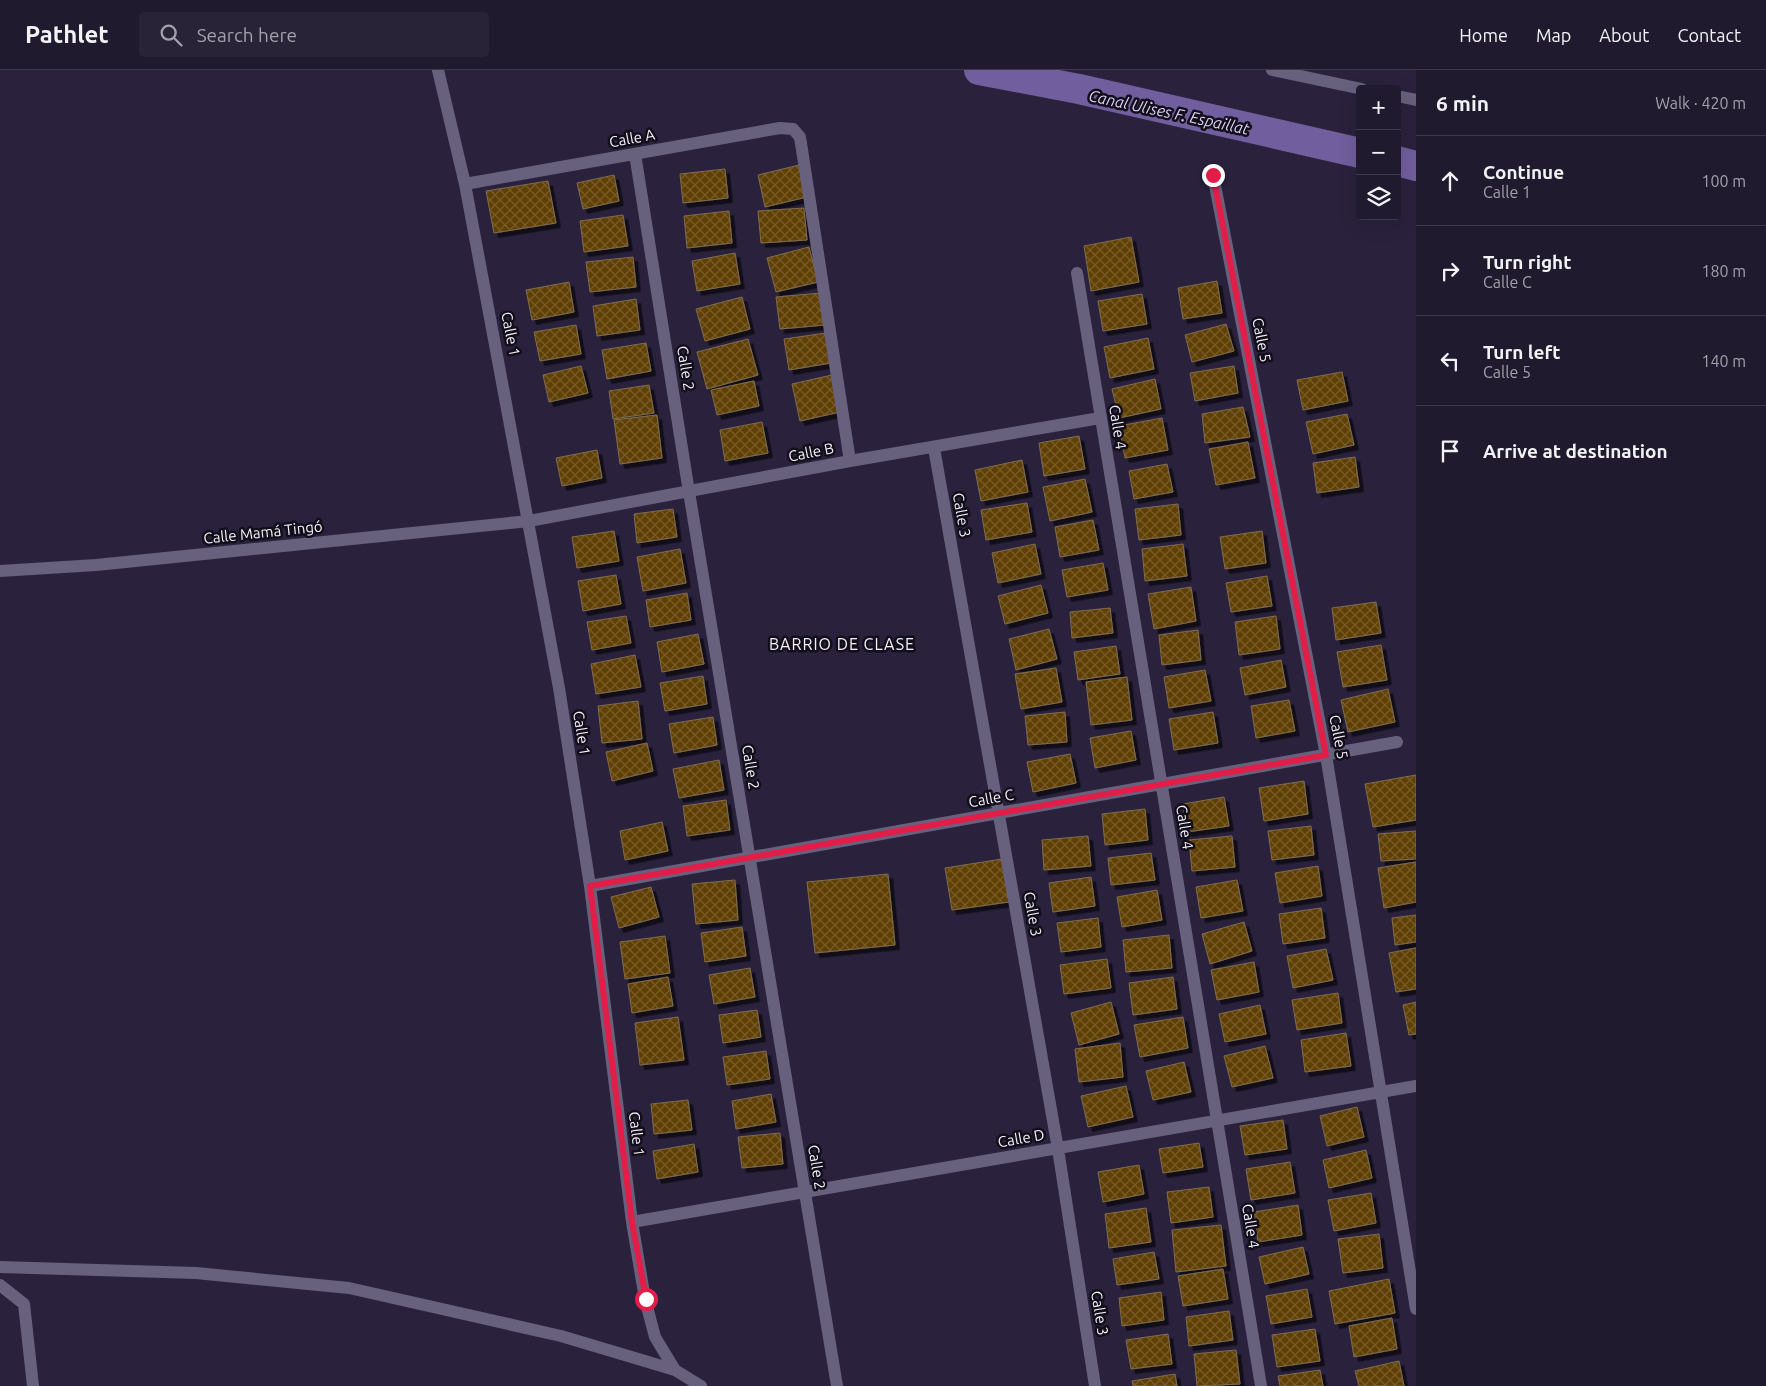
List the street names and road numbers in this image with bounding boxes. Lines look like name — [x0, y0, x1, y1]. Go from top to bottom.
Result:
street label: Calle A — [608, 126, 656, 150]
street label: Calle 1 — [498, 310, 524, 358]
street label: Calle 5 — [1249, 316, 1275, 364]
street label: Calle 2 — [674, 344, 698, 392]
street label: Calle 4 — [1106, 403, 1130, 451]
street label: Calle B — [787, 439, 835, 465]
street label: Calle 3 — [950, 491, 974, 539]
street label: Calle Mamá Tingó — [203, 517, 323, 547]
street label: Calle 1 — [570, 709, 594, 757]
street label: Calle 5 — [1326, 713, 1352, 761]
street label: Calle 2 — [739, 743, 763, 791]
street label: Calle C — [967, 786, 1015, 810]
street label: Calle 4 — [1173, 803, 1197, 851]
street label: Calle 3 — [1021, 890, 1045, 938]
street label: Calle 1 — [626, 1111, 648, 1157]
street label: Calle D — [996, 1126, 1046, 1150]
street label: Calle 2 — [805, 1143, 829, 1191]
street label: Calle 4 — [1239, 1202, 1263, 1250]
street label: Calle 3 — [1088, 1289, 1112, 1337]

